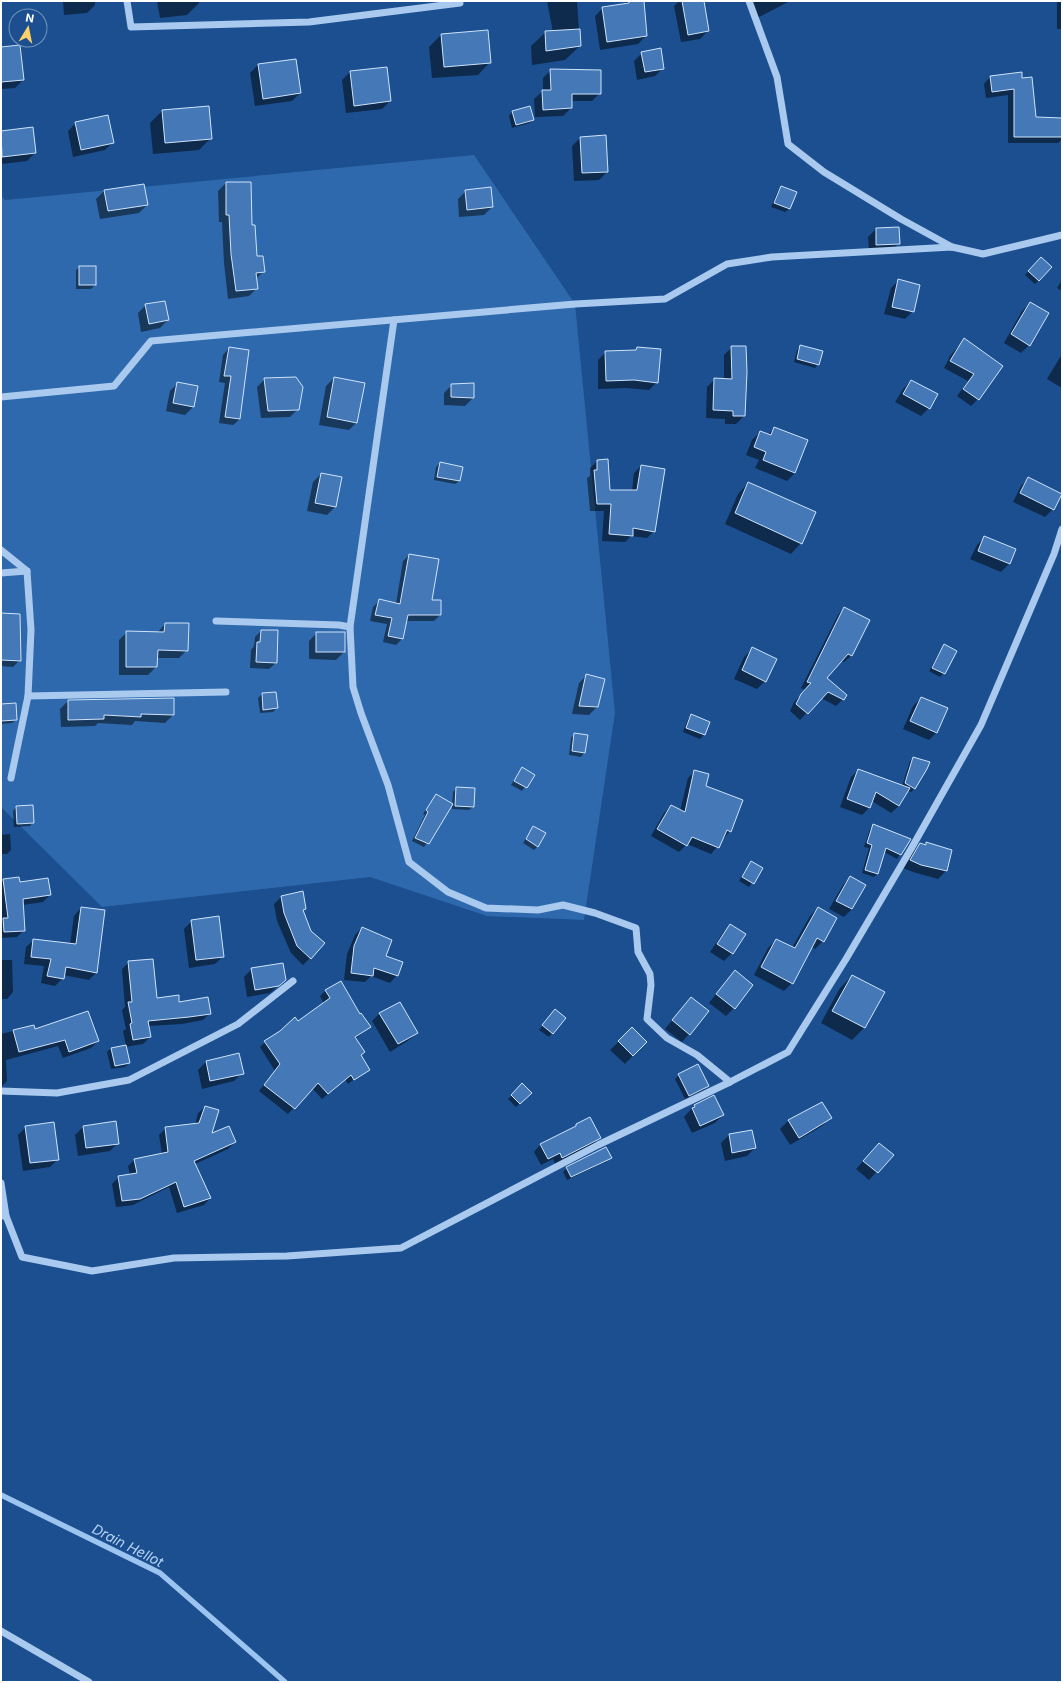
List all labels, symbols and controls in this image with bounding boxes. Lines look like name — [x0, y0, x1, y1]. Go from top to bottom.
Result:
north arrow — [8, 8, 48, 48]
text: N — [24, 11, 35, 26]
water label: Drain Hellot — [90, 1520, 167, 1570]

